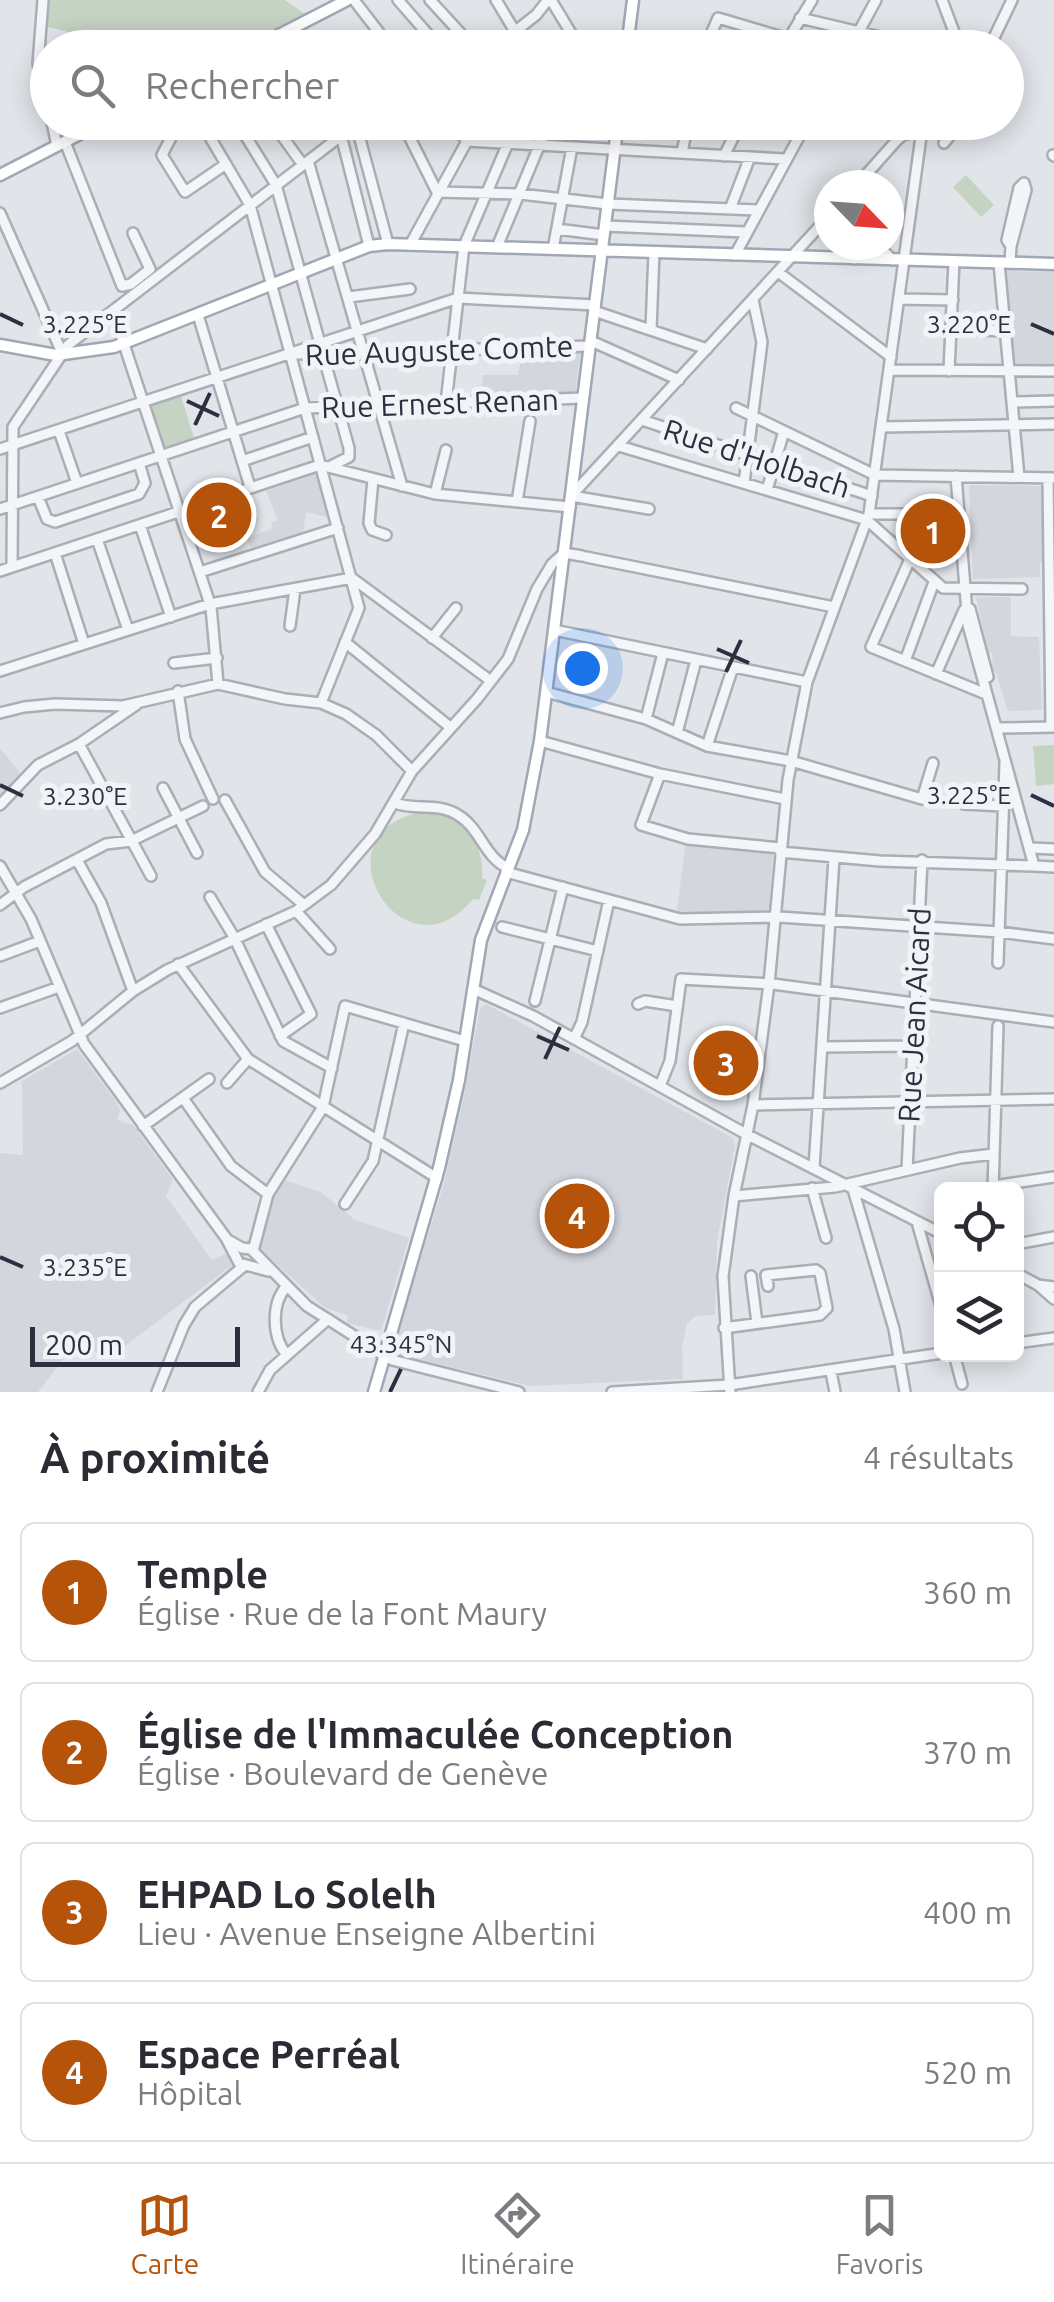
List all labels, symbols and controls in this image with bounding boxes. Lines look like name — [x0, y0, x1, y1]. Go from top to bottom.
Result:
search box — [30, 30, 1024, 140]
icon: search — [65, 58, 120, 113]
text: Rechercher — [145, 64, 339, 106]
north arrow — [814, 170, 904, 260]
text: 3.225°E — [43, 310, 127, 338]
text: 3.220°E — [927, 310, 1011, 338]
street label: Rue Auguste Comte — [304, 328, 574, 372]
street label: Rue Ernest Renan — [321, 382, 559, 424]
street label: Rue d'Holbach — [659, 412, 855, 504]
pin: 2 — [186, 478, 252, 552]
pin: 1 — [900, 494, 966, 568]
your location — [557, 643, 608, 694]
text: 3.225°E — [927, 781, 1011, 809]
text: 3.230°E — [43, 782, 127, 810]
street label: Rue Jean Aicard — [891, 907, 937, 1123]
pin: 3 — [694, 1026, 758, 1100]
pin: 4 — [544, 1178, 610, 1254]
map controls — [934, 1182, 1024, 1362]
button: locate — [934, 1182, 1024, 1272]
text: 3.235°E — [43, 1253, 127, 1281]
button: layers — [934, 1272, 1024, 1362]
scale bar — [30, 1322, 240, 1366]
text: 200 m — [45, 1329, 123, 1360]
text: 43.345°N — [350, 1330, 452, 1358]
text: À proximité — [40, 1434, 270, 1481]
text: 4 résultats — [863, 1439, 1014, 1475]
text: Temple — [137, 1553, 268, 1595]
text: 1 — [65, 1574, 84, 1610]
text: 360 m — [923, 1574, 1012, 1610]
text: Église · Rue de la Font Maury — [137, 1595, 547, 1631]
text: Église de l'Immaculée Conception — [137, 1713, 733, 1755]
text: 2 — [65, 1734, 84, 1770]
text: 370 m — [923, 1734, 1012, 1770]
text: Église · Boulevard de Genève — [137, 1755, 549, 1791]
text: EHPAD Lo Solelh — [137, 1873, 437, 1915]
text: 3 — [65, 1894, 84, 1930]
text: 400 m — [923, 1894, 1012, 1930]
text: Lieu · Avenue Enseigne Albertini — [137, 1915, 596, 1951]
text: Espace Perréal — [137, 2033, 400, 2075]
text: 4 — [65, 2054, 84, 2090]
text: 520 m — [923, 2054, 1012, 2090]
text: Hôpital — [137, 2075, 242, 2111]
tab: Carte — [131, 2188, 199, 2279]
tab: Itinéraire — [460, 2188, 575, 2279]
tab: Favoris — [836, 2188, 923, 2279]

